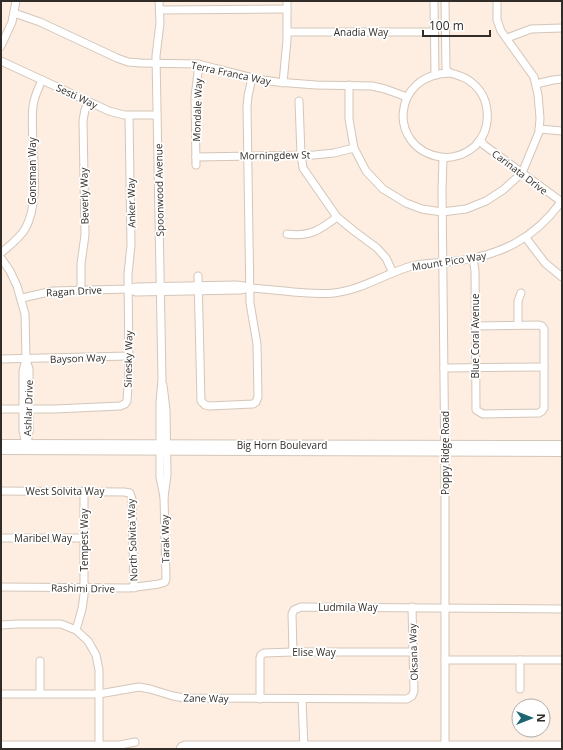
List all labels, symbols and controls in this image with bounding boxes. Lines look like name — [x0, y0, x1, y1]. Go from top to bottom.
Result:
scale bar — [423, 12, 490, 38]
text: 100 m — [429, 17, 464, 34]
street label: Anadia Way — [334, 25, 389, 39]
street label: Terra Franca Way — [190, 58, 273, 88]
street label: Mondale Way — [189, 77, 205, 142]
street label: Sesti Way — [54, 80, 101, 112]
street label: Gonsman Way — [25, 136, 39, 205]
street label: Spoonwood Avenue — [151, 143, 167, 237]
street label: Carinata Drive — [489, 146, 551, 198]
street label: Morningdew St — [240, 147, 311, 163]
street label: Beverly Way — [76, 167, 91, 224]
street label: Anker Way — [124, 177, 138, 228]
street label: Mount Pico Way — [411, 248, 488, 274]
street label: Ragan Drive — [46, 283, 103, 299]
street label: Blue Coral Avenue — [468, 293, 482, 379]
street label: Sinesky Way — [121, 329, 136, 388]
street label: Bayson Way — [50, 350, 107, 366]
street label: Ashlar Drive — [20, 379, 36, 436]
street label: Poppy Ridge Road — [438, 411, 452, 495]
street label: Big Horn Boulevard — [237, 438, 327, 452]
street label: West Solvita Way — [26, 484, 105, 498]
street label: North Solvita Way — [124, 497, 140, 582]
street label: Tempest Way — [77, 508, 91, 571]
street label: Tarak Way — [158, 514, 172, 563]
street label: Maribel Way — [14, 531, 73, 545]
street label: Rashimi Drive — [51, 580, 116, 596]
street label: Ludmila Way — [318, 600, 379, 614]
street label: Oksana Way — [405, 622, 421, 681]
street label: Elise Way — [292, 645, 337, 659]
street label: Zane Way — [183, 691, 230, 705]
north arrow — [511, 698, 551, 738]
text: N — [534, 714, 549, 722]

